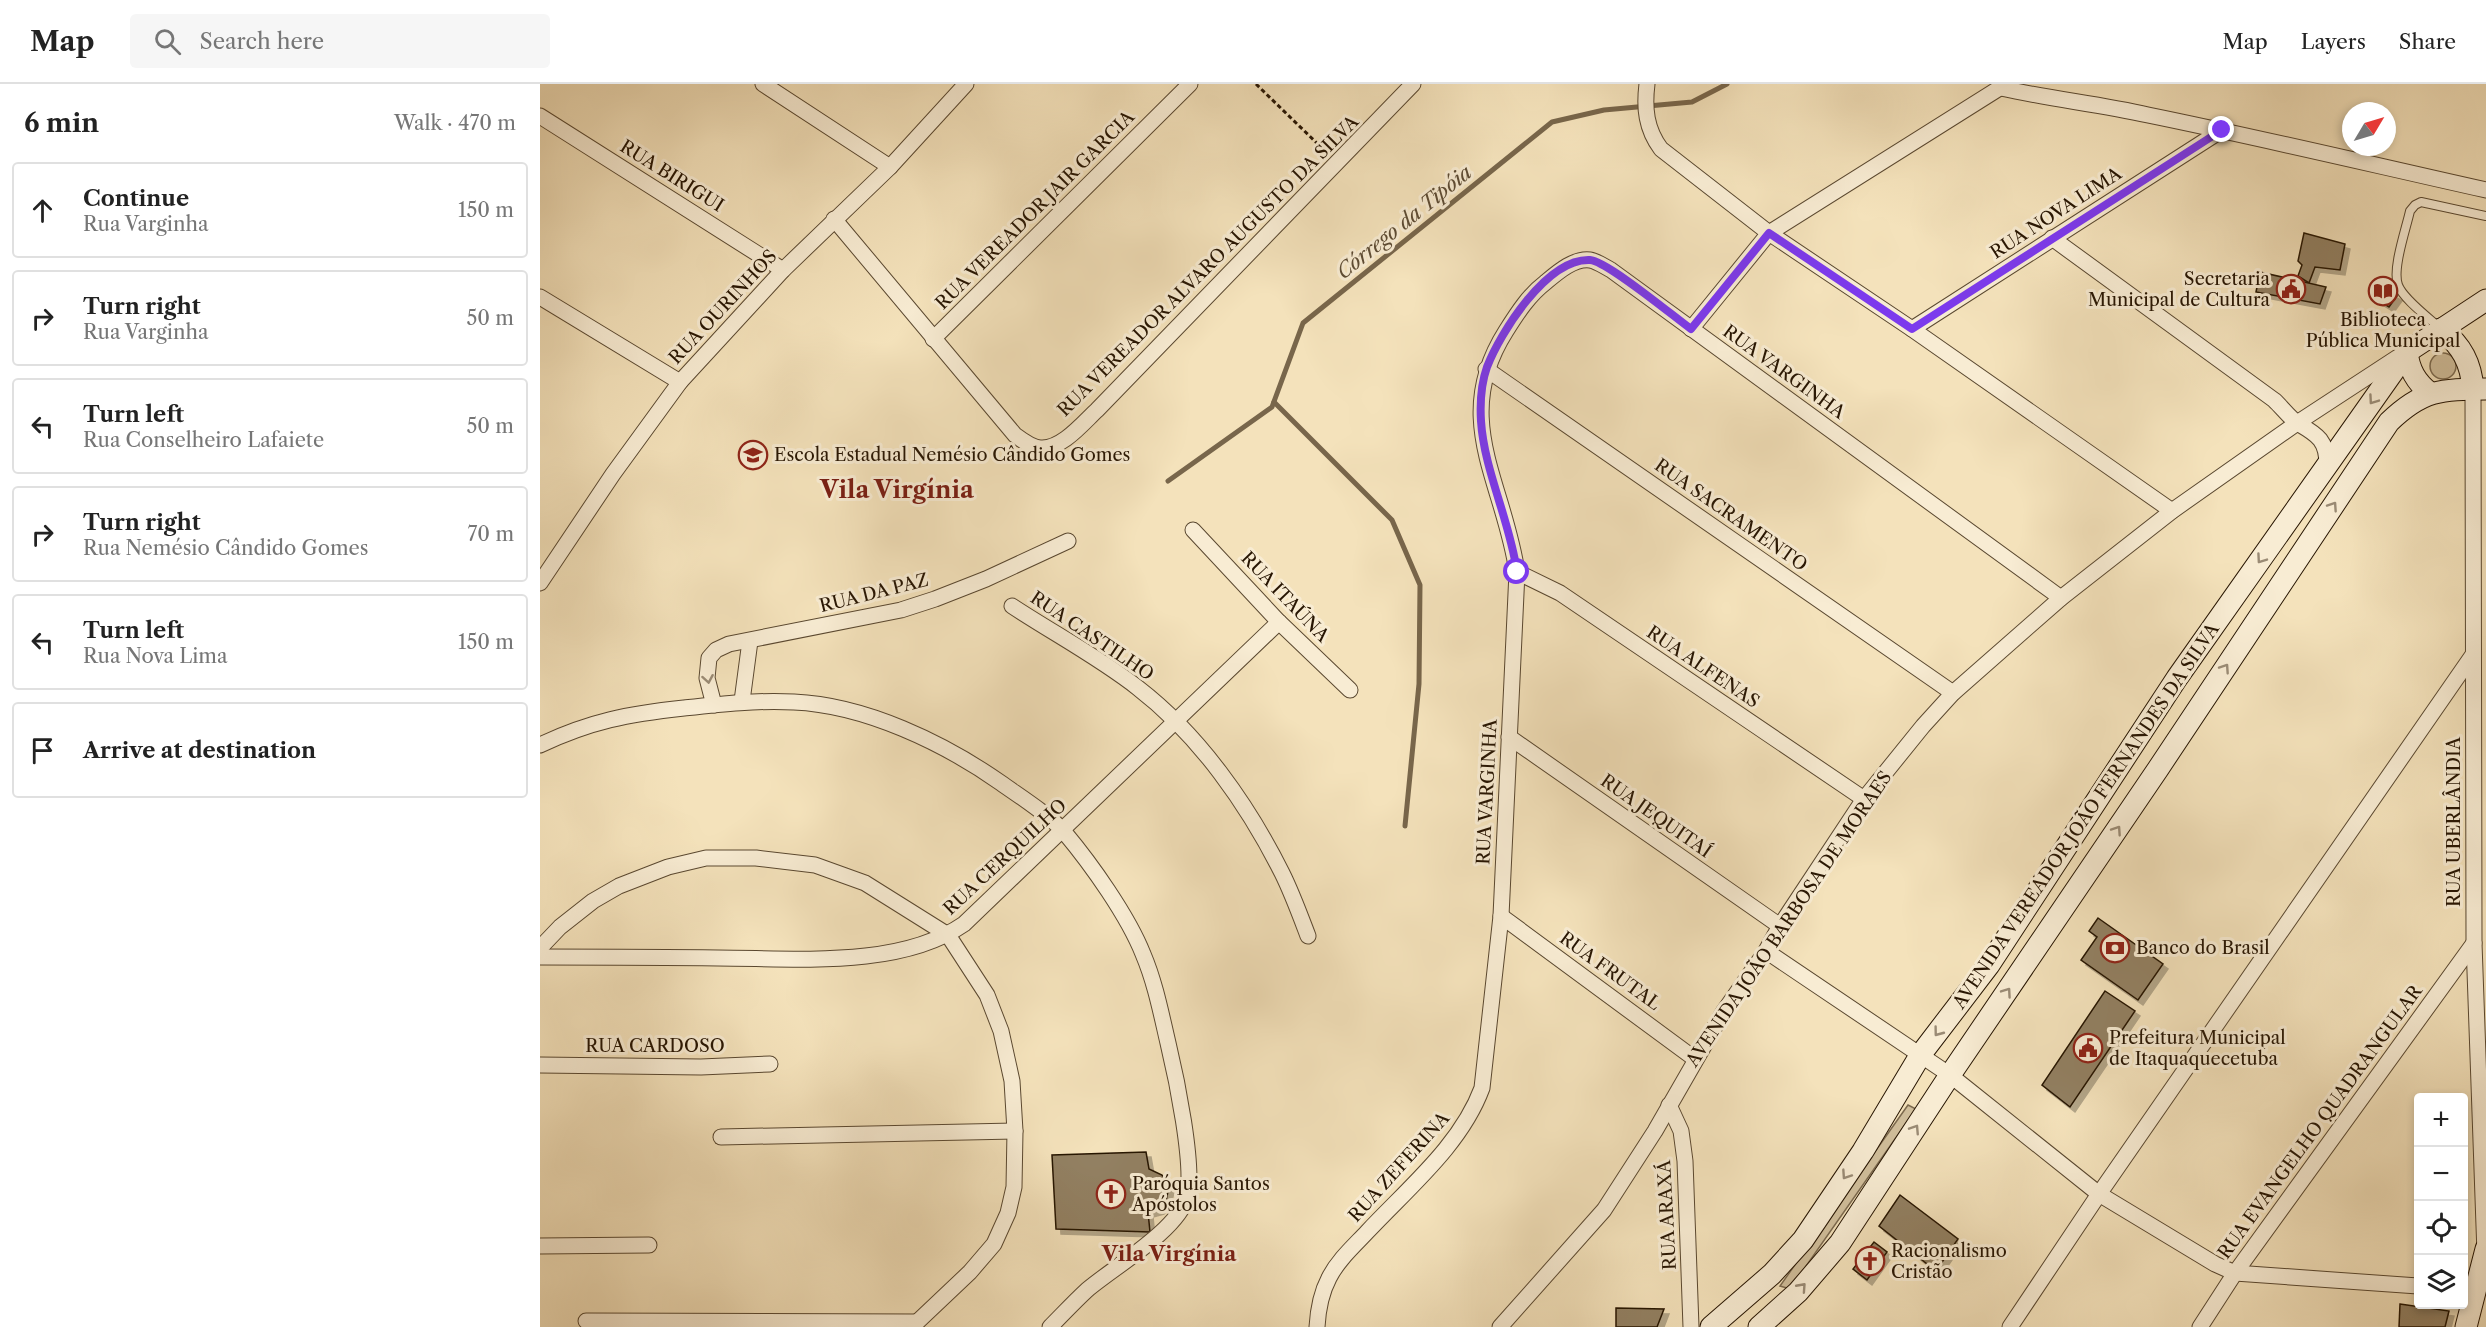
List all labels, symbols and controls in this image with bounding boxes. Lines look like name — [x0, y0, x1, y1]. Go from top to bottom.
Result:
search box — [130, 14, 550, 68]
text: Map — [30, 24, 94, 58]
icon: search — [151, 25, 184, 58]
text: Search here — [199, 28, 324, 55]
text: Map — [2223, 29, 2268, 54]
text: Layers — [2301, 29, 2366, 54]
text: Share — [2399, 29, 2456, 54]
north arrow — [2342, 102, 2396, 156]
street label: RUA VEREADOR JAIR GARCIA — [931, 106, 1139, 314]
text: 6 min — [24, 107, 99, 139]
street label: RUA VEREADOR ALVARO AUGUSTO DA SILVA — [1053, 110, 1364, 421]
text: Walk · 470 m — [394, 111, 516, 135]
route end — [2208, 116, 2234, 142]
street label: RUA BIRIGUI — [616, 135, 728, 217]
water label: Córrego da Tipóia — [1332, 160, 1476, 284]
street label: RUA NOVA LIMA — [1986, 162, 2126, 264]
text: Continue — [83, 185, 189, 212]
icon: ahead — [26, 194, 59, 227]
text: 150 m — [458, 198, 514, 222]
text: Rua Varginha — [83, 212, 209, 236]
street label: RUA OURINHOS — [664, 245, 782, 369]
place label: Secretaria Municipal de Cultura — [2088, 268, 2271, 311]
public building icon: Secretaria Municipal de Cultura — [2275, 273, 2307, 305]
library icon: Biblioteca Pública Municipal — [2367, 275, 2399, 307]
text: Turn right — [83, 293, 201, 320]
icon: right — [26, 302, 59, 335]
text: 50 m — [467, 306, 514, 330]
place label: Biblioteca Pública Municipal — [2306, 309, 2460, 352]
text: Rua Varginha — [83, 320, 209, 344]
street label: RUA VARGINHA — [1719, 320, 1850, 424]
one-way arrow — [2369, 393, 2380, 404]
text: Turn left — [83, 401, 184, 428]
icon: left — [26, 410, 59, 443]
text: 50 m — [467, 414, 514, 438]
text: Rua Conselheiro Lafaiete — [83, 428, 324, 452]
school or university icon: Escola Estadual Nemésio Cândido Gomes — [737, 439, 769, 471]
place label: Escola Estadual Nemésio Cândido Gomes — [774, 444, 1130, 466]
street label: RUA SACRAMENTO — [1650, 454, 1812, 576]
district label: Vila Virgínia — [819, 475, 975, 504]
one-way arrow — [2326, 502, 2337, 513]
text: Turn right — [83, 509, 201, 536]
icon: right — [26, 518, 59, 551]
text: 70 m — [468, 522, 514, 546]
text: Rua Nemésio Cândido Gomes — [83, 536, 368, 560]
street label: RUA ITAÚNA — [1236, 547, 1335, 647]
one-way arrow — [2257, 553, 2268, 564]
route start — [1503, 558, 1529, 584]
street label: RUA DA PAZ — [817, 569, 931, 617]
street label: RUA CASTILHO — [1026, 587, 1158, 685]
text: Turn left — [83, 617, 184, 644]
street label: AVENIDA VEREADOR JOÃO FERNANDES DA SILVA — [1946, 617, 2224, 1014]
street label: RUA ALFENAS — [1643, 621, 1763, 713]
icon: left — [26, 626, 59, 659]
text: 150 m — [458, 630, 514, 654]
text: Rua Nova Lima — [83, 644, 228, 668]
one-way arrow — [2218, 664, 2229, 675]
one-way arrow — [701, 674, 714, 684]
street label: RUA VARGINHA — [1472, 718, 1502, 865]
icon: arrive — [26, 734, 59, 767]
street label: RUA UBERLÂNDIA — [2442, 736, 2465, 907]
text: Arrive at destination — [83, 737, 316, 764]
street label: AVENIDA JOÃO BARBOSA DE MORAES — [1679, 766, 1897, 1072]
street label: RUA JEQUITAÍ — [1596, 769, 1716, 862]
street label: RUA CERQUILHO — [939, 794, 1071, 920]
one-way arrow — [2109, 826, 2120, 837]
street label: RUA FRUTAL — [1555, 927, 1665, 1015]
bank icon: Banco do Brasil — [2099, 932, 2131, 964]
place label: Banco do Brasil — [2136, 937, 2270, 959]
street label: RUA EVANGELHO QUADRANGULAR — [2213, 980, 2427, 1263]
one-way arrow — [2000, 988, 2011, 999]
one-way arrow — [1935, 1026, 1946, 1037]
place label: Prefeitura Municipal de Itaquaquecetuba — [2109, 1027, 2286, 1070]
public building icon: Prefeitura Municipal de Itaquaquecetuba — [2072, 1032, 2104, 1064]
street label: RUA CARDOSO — [585, 1035, 725, 1057]
map controls — [2414, 1093, 2468, 1309]
button: + — [2414, 1093, 2468, 1147]
street label: RUA ZEFERINA — [1344, 1107, 1455, 1227]
one-way arrow — [1907, 1124, 1918, 1135]
button: − — [2414, 1147, 2468, 1201]
street label: RUA ARAXÁ — [1652, 1159, 1681, 1271]
one-way arrow — [1842, 1169, 1853, 1180]
place label: Paróquia Santos Apóstolos — [1131, 1173, 1270, 1216]
church icon: Paróquia Santos Apóstolos — [1095, 1178, 1127, 1210]
button: locate — [2414, 1201, 2468, 1255]
place label: Racionalismo Cristão — [1891, 1240, 2007, 1283]
district label: Vila Virgínia — [1101, 1241, 1237, 1266]
church icon: Racionalismo Cristão — [1854, 1245, 1886, 1277]
button: layers — [2414, 1255, 2468, 1309]
one-way arrow — [1794, 1283, 1805, 1294]

